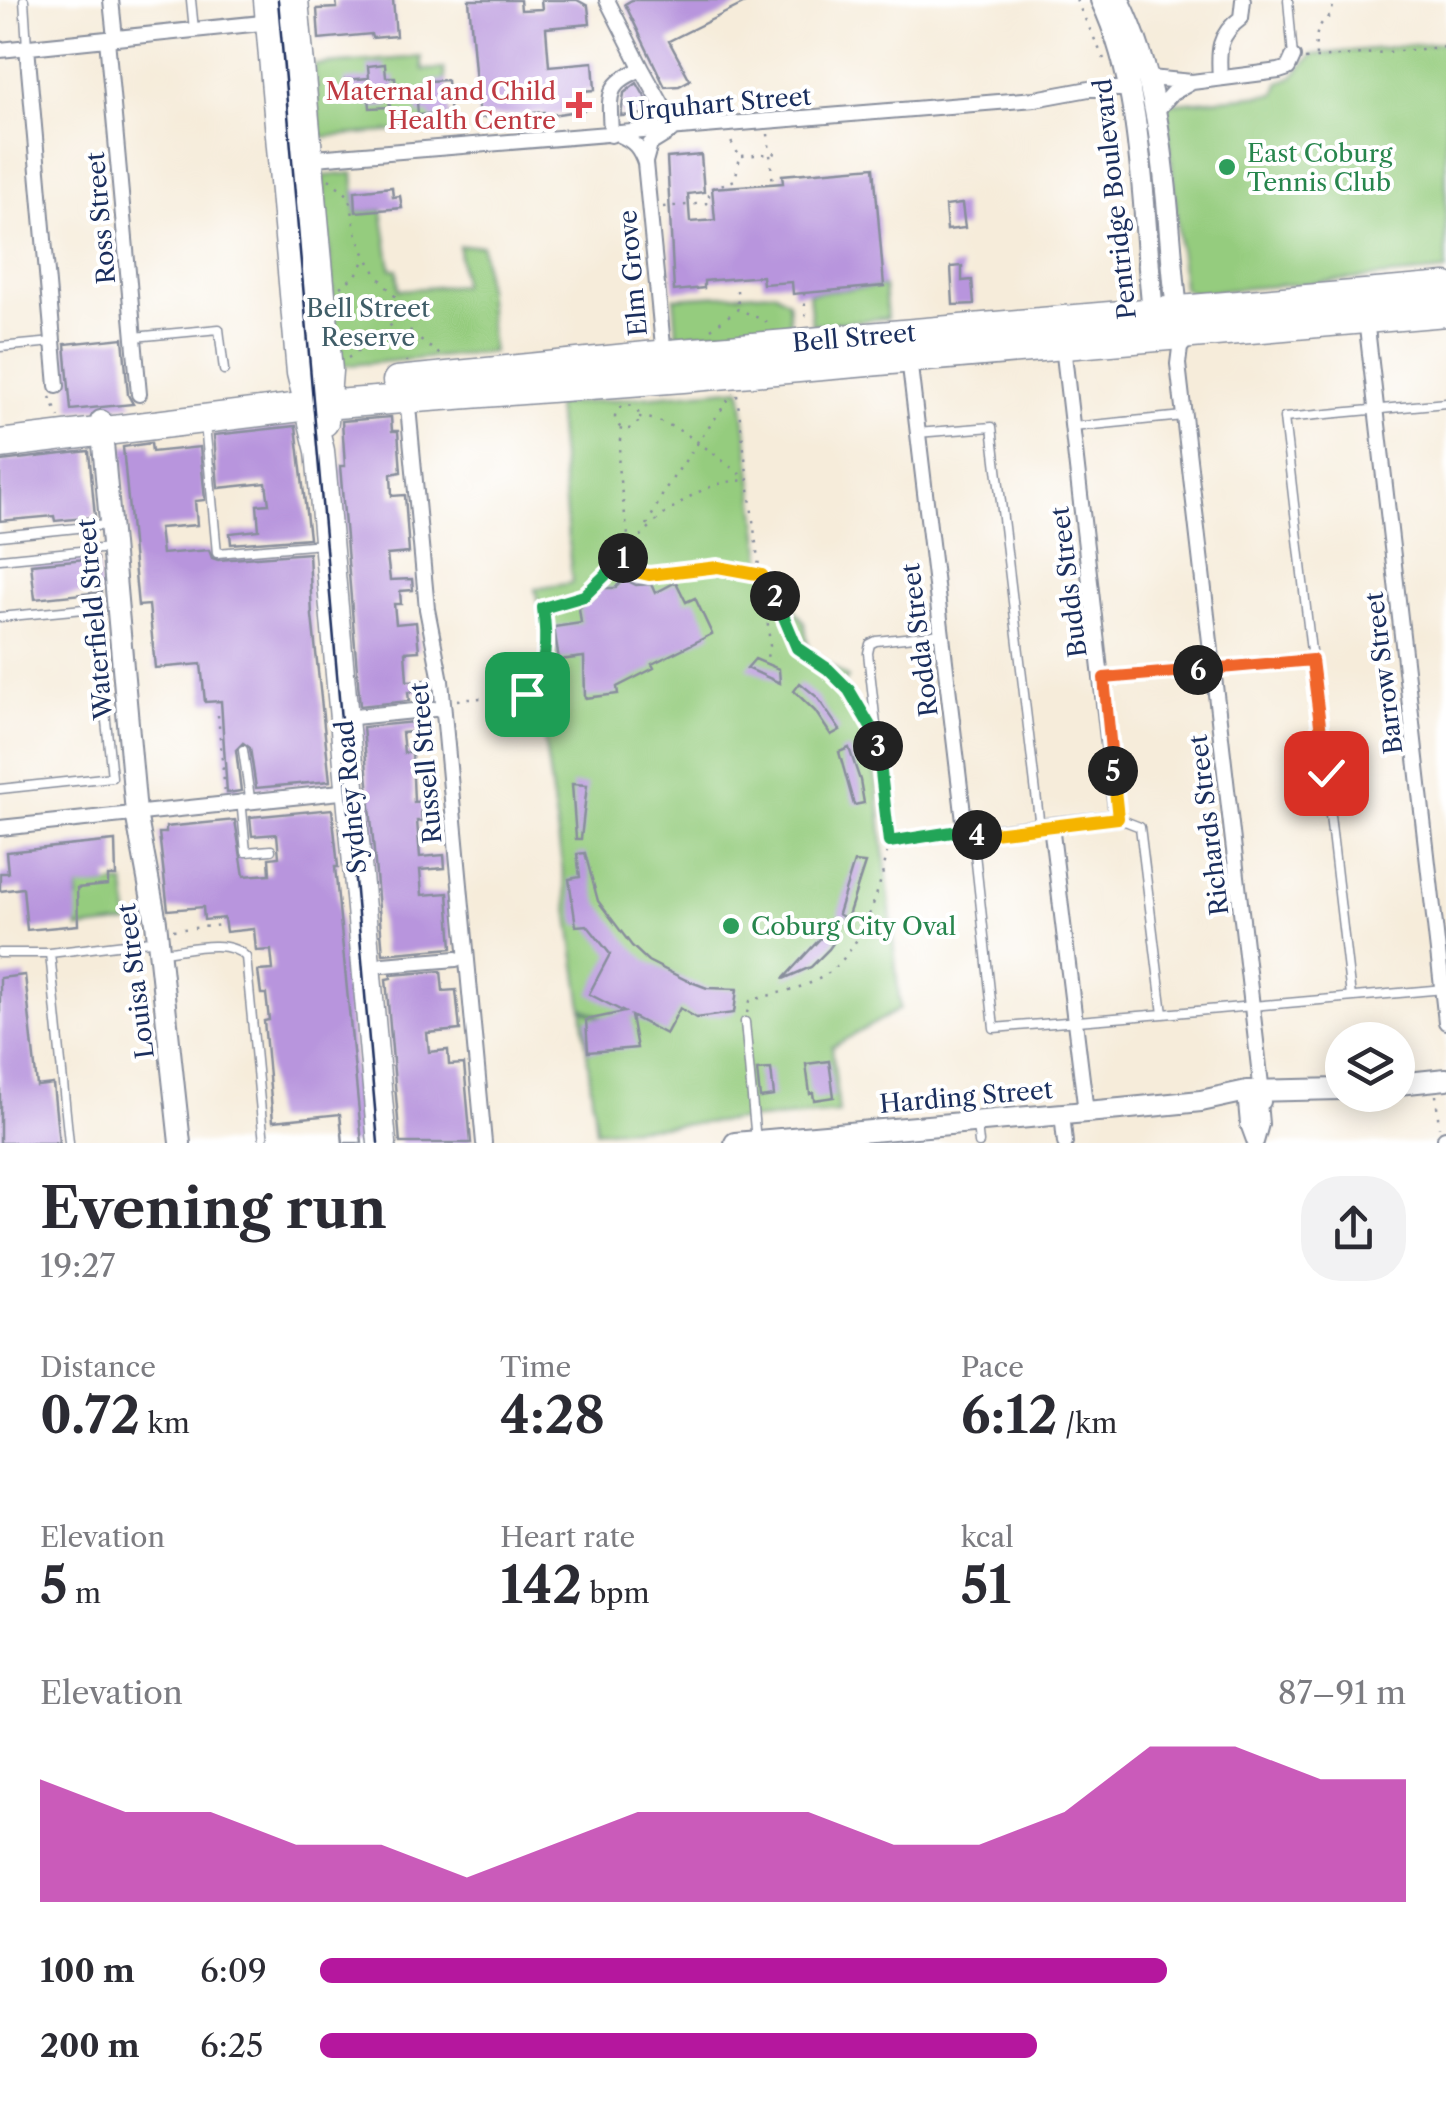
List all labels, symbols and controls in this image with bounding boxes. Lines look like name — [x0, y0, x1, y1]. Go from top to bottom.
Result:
place label: Maternal and Child Health Centre — [326, 76, 556, 136]
street label: Pentridge Boulevard — [1087, 77, 1143, 321]
street label: Urquhart Street — [625, 80, 813, 128]
marker: Maternal and Child Health Centre — [566, 92, 592, 118]
place label: East Coburg Tennis Club — [1247, 138, 1393, 198]
street label: Ross Street — [80, 150, 122, 285]
marker: East Coburg Tennis Club — [1216, 156, 1238, 178]
street label: Elm Grove — [612, 209, 654, 337]
park label: Bell Street Reserve — [306, 293, 430, 353]
street label: Bell Street — [791, 317, 917, 359]
street label: Budds Street — [1044, 505, 1094, 659]
street label: Waterfield Street — [71, 517, 119, 722]
pin: 1 — [598, 533, 648, 583]
text: 1 — [617, 541, 629, 575]
street label: Rodda Street — [895, 561, 945, 718]
pin: 2 — [750, 571, 800, 621]
text: 2 — [767, 579, 783, 613]
street label: Barrow Street — [1359, 590, 1409, 756]
pin: 6 — [1173, 645, 1223, 695]
pin — [485, 652, 570, 737]
text: 6 — [1190, 653, 1206, 687]
icon: arrive — [500, 667, 555, 722]
street label: Russell Street — [403, 681, 448, 845]
street label: Sydney Road — [329, 719, 373, 875]
pin: 3 — [853, 721, 903, 771]
text: 3 — [870, 729, 886, 763]
pin — [1284, 731, 1369, 816]
street label: Richards Street — [1183, 733, 1235, 917]
pin: 5 — [1088, 746, 1138, 796]
icon: check — [1299, 746, 1354, 801]
text: 5 — [1105, 754, 1121, 788]
pin: 4 — [952, 810, 1002, 860]
text: 4 — [969, 818, 985, 852]
street label: Louisa Street — [111, 902, 161, 1060]
place label: Coburg City Oval — [751, 911, 956, 942]
marker: Coburg City Oval — [720, 915, 742, 937]
map controls — [1325, 1022, 1415, 1112]
button: layers — [1325, 1022, 1415, 1112]
street label: Harding Street — [878, 1074, 1054, 1120]
text: Evening run — [40, 1175, 387, 1242]
button: share — [1301, 1176, 1406, 1281]
text: 19:27 — [40, 1246, 115, 1285]
text: Distance — [40, 1350, 156, 1384]
text: Time — [500, 1350, 571, 1384]
text: Pace — [961, 1350, 1024, 1384]
text: 0.72 — [40, 1384, 140, 1446]
text: 4:28 — [500, 1384, 605, 1446]
text: 6:12 — [961, 1384, 1057, 1446]
text: km — [140, 1406, 190, 1440]
text: /km — [1057, 1406, 1117, 1440]
text: Elevation — [40, 1520, 165, 1554]
text: Heart rate — [500, 1520, 635, 1554]
text: kcal — [961, 1520, 1014, 1554]
text: 5 — [40, 1554, 68, 1616]
text: 142 — [500, 1554, 582, 1616]
text: 51 — [961, 1554, 1011, 1616]
text: m — [68, 1576, 101, 1610]
text: bpm — [582, 1576, 650, 1610]
text: Elevation — [40, 1673, 183, 1712]
text: 87–91 m — [1278, 1673, 1406, 1712]
text: 100 m — [40, 1951, 135, 1990]
text: 6:09 — [200, 1951, 267, 1990]
text: 200 m — [40, 2026, 140, 2065]
text: 6:25 — [200, 2026, 264, 2065]

